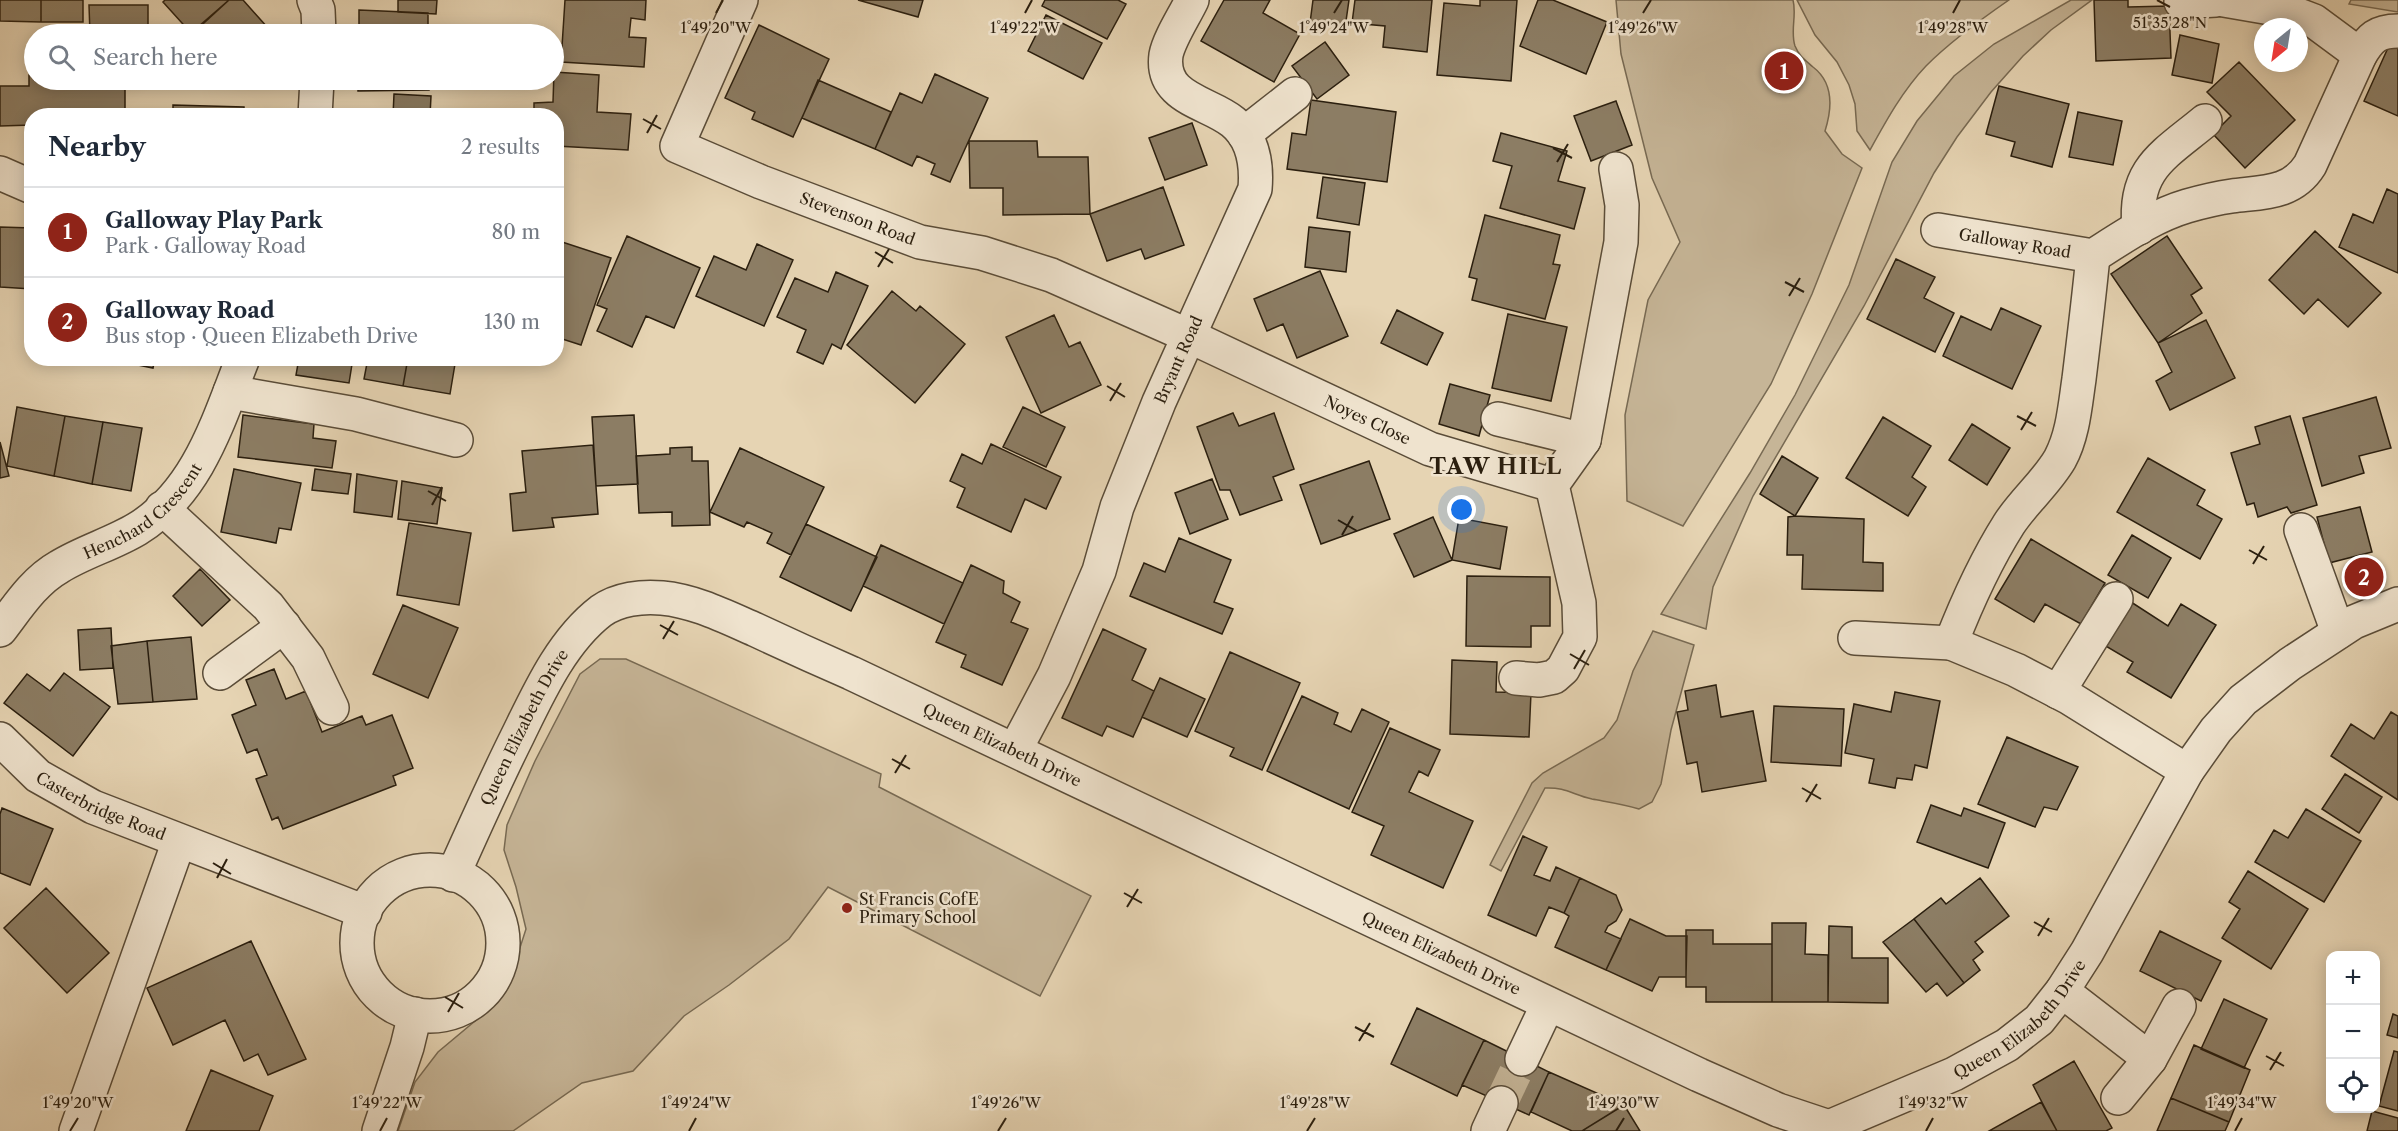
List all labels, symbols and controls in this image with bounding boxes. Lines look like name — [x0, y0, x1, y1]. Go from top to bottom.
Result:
text: 51°35'28"N — [2133, 13, 2207, 32]
text: 1°49'20"W — [681, 18, 752, 37]
text: 1°49'22"W — [990, 18, 1061, 37]
text: 1°49'24"W — [1299, 18, 1370, 37]
text: 1°49'26"W — [1608, 18, 1679, 37]
text: 1°49'28"W — [1918, 18, 1989, 37]
north arrow — [2254, 18, 2308, 72]
search box — [24, 24, 564, 90]
icon: search — [45, 41, 78, 74]
text: Search here — [93, 44, 218, 71]
pin: 1 — [1764, 48, 1804, 94]
text: Nearby — [48, 131, 146, 163]
text: 2 results — [461, 135, 540, 159]
street label: Stevenson Road — [797, 188, 918, 249]
text: Galloway Play Park — [105, 207, 323, 234]
text: 1 — [63, 220, 72, 244]
text: 80 m — [492, 220, 540, 244]
street label: Galloway Road — [1957, 224, 2073, 262]
text: Park · Galloway Road — [105, 234, 306, 258]
text: Galloway Road — [105, 297, 275, 324]
text: 2 — [62, 310, 73, 334]
text: 130 m — [484, 310, 540, 334]
street label: Bryant Road — [1150, 312, 1207, 407]
text: Bus stop · Queen Elizabeth Drive — [105, 324, 418, 348]
street label: Noyes Close — [1321, 391, 1414, 449]
district label: TAW HILL — [1429, 453, 1563, 480]
street label: Henchard Crescent — [80, 459, 206, 563]
your location — [1447, 495, 1476, 524]
pin: 2 — [2344, 554, 2384, 600]
street label: Queen Elizabeth Drive — [476, 645, 572, 809]
street label: Queen Elizabeth Drive — [920, 699, 1085, 791]
street label: Casterbridge Road — [32, 767, 169, 844]
place label: St Francis CofE Primary School — [859, 889, 979, 927]
marker: St Francis CofE Primary School — [840, 901, 854, 915]
street label: Queen Elizabeth Drive — [1359, 907, 1524, 999]
map controls — [2326, 951, 2380, 1113]
button: + — [2326, 951, 2380, 1005]
street label: Queen Elizabeth Drive — [1950, 956, 2090, 1082]
button: − — [2326, 1005, 2380, 1059]
button: locate — [2326, 1059, 2380, 1113]
text: 1°49'20"W — [43, 1093, 114, 1112]
text: 1°49'22"W — [352, 1093, 423, 1112]
text: 1°49'24"W — [661, 1093, 732, 1112]
text: 1°49'26"W — [971, 1093, 1042, 1112]
text: 1°49'28"W — [1280, 1093, 1351, 1112]
text: 1°49'30"W — [1589, 1093, 1660, 1112]
text: 1°49'32"W — [1898, 1093, 1968, 1112]
text: 1°49'34"W — [2207, 1093, 2277, 1112]

